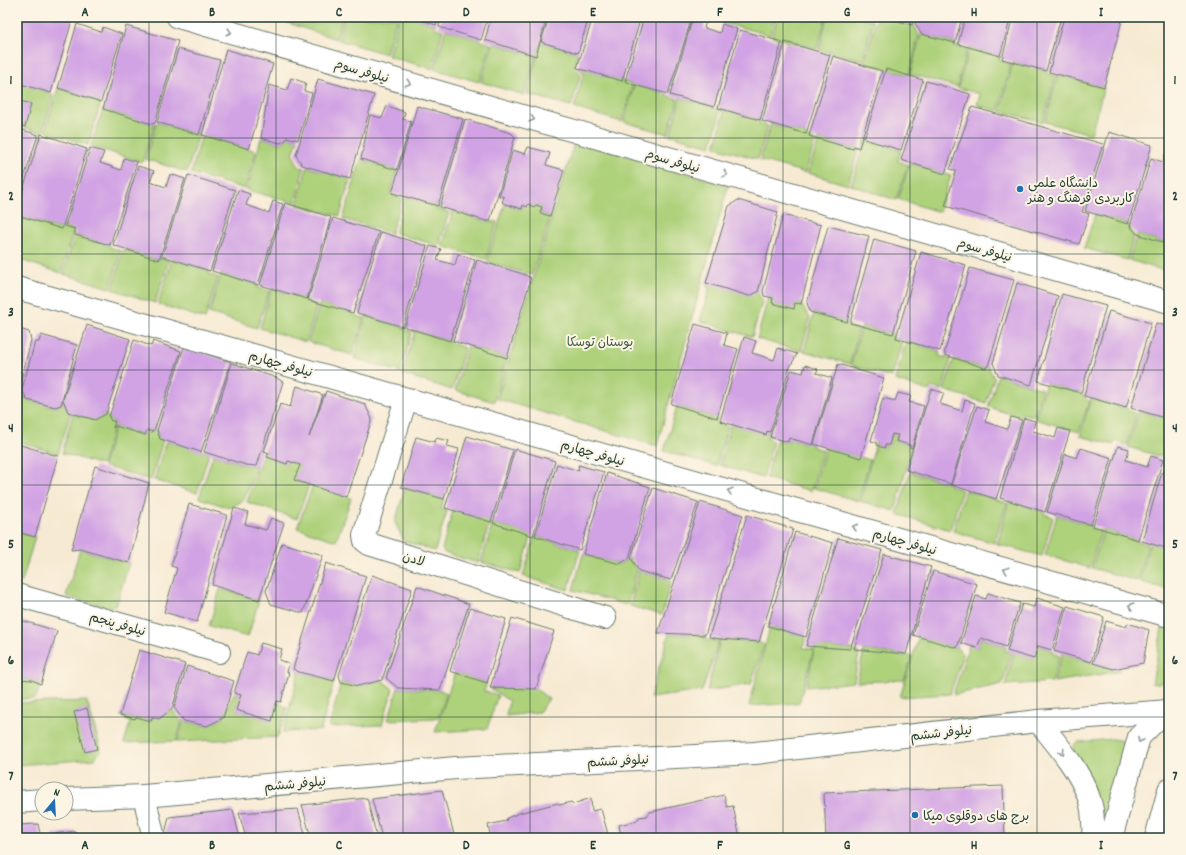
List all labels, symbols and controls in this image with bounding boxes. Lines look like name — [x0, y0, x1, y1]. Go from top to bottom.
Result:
text: A — [81, 4, 89, 23]
text: B — [209, 4, 215, 23]
text: C — [336, 4, 343, 23]
text: D — [463, 4, 470, 23]
text: E — [590, 4, 597, 23]
text: F — [717, 4, 723, 23]
text: G — [844, 4, 851, 23]
text: H — [971, 4, 978, 23]
text: I — [1099, 4, 1104, 23]
one-way arrow — [225, 27, 232, 36]
street label: نیلوفر سوم — [332, 56, 391, 89]
text: 1 — [10, 72, 13, 91]
text: 1 — [1174, 72, 1177, 91]
one-way arrow — [404, 78, 411, 87]
one-way arrow — [529, 114, 536, 123]
street label: نیلوفر سوم — [643, 146, 702, 179]
one-way arrow — [721, 169, 728, 178]
place label: دانشگاه علمی کاربردی فرهنگ و هنر — [1027, 175, 1135, 209]
marker: دانشگاه علمی کاربردی فرهنگ و هنر — [1015, 184, 1025, 194]
text: 2 — [8, 188, 14, 207]
text: 2 — [1172, 188, 1178, 207]
street label: نیلوفر سوم — [955, 235, 1014, 268]
text: 3 — [8, 304, 14, 323]
text: 3 — [1172, 304, 1178, 323]
park label: بوستان توسکا — [567, 334, 633, 353]
street label: نیلوفر چهارم — [246, 347, 314, 384]
text: 4 — [8, 420, 14, 439]
text: 4 — [1172, 420, 1178, 439]
street label: نیلوفر چهارم — [558, 436, 626, 473]
one-way arrow — [726, 487, 733, 496]
one-way arrow — [851, 523, 858, 532]
street label: نیلوفر چهارم — [870, 525, 938, 562]
text: 5 — [8, 536, 14, 555]
text: 5 — [1172, 536, 1178, 555]
street label: لادن — [400, 548, 427, 573]
one-way arrow — [1003, 566, 1010, 575]
one-way arrow — [1128, 602, 1135, 611]
street label: نیلوفر پنجم — [87, 608, 147, 642]
text: 6 — [8, 652, 15, 671]
text: 6 — [1172, 652, 1179, 671]
street label: نیلوفر ششم — [910, 722, 973, 747]
one-way arrow — [1137, 736, 1145, 743]
one-way arrow — [1057, 747, 1064, 754]
street label: نیلوفر ششم — [587, 751, 650, 774]
text: 7 — [9, 768, 14, 787]
text: 7 — [1173, 768, 1178, 787]
street label: نیلوفر ششم — [264, 773, 327, 798]
north arrow — [34, 781, 74, 821]
text: N — [51, 785, 62, 802]
place label: برج های دوقلوی میکا — [923, 808, 1029, 827]
marker: برج های دوقلوی میکا — [910, 810, 920, 820]
text: A — [81, 837, 89, 855]
text: B — [209, 837, 215, 855]
text: C — [336, 837, 343, 855]
text: D — [463, 837, 470, 855]
text: E — [590, 837, 597, 855]
text: F — [717, 837, 723, 855]
text: G — [844, 837, 851, 855]
text: H — [971, 837, 978, 855]
text: I — [1099, 837, 1104, 855]

